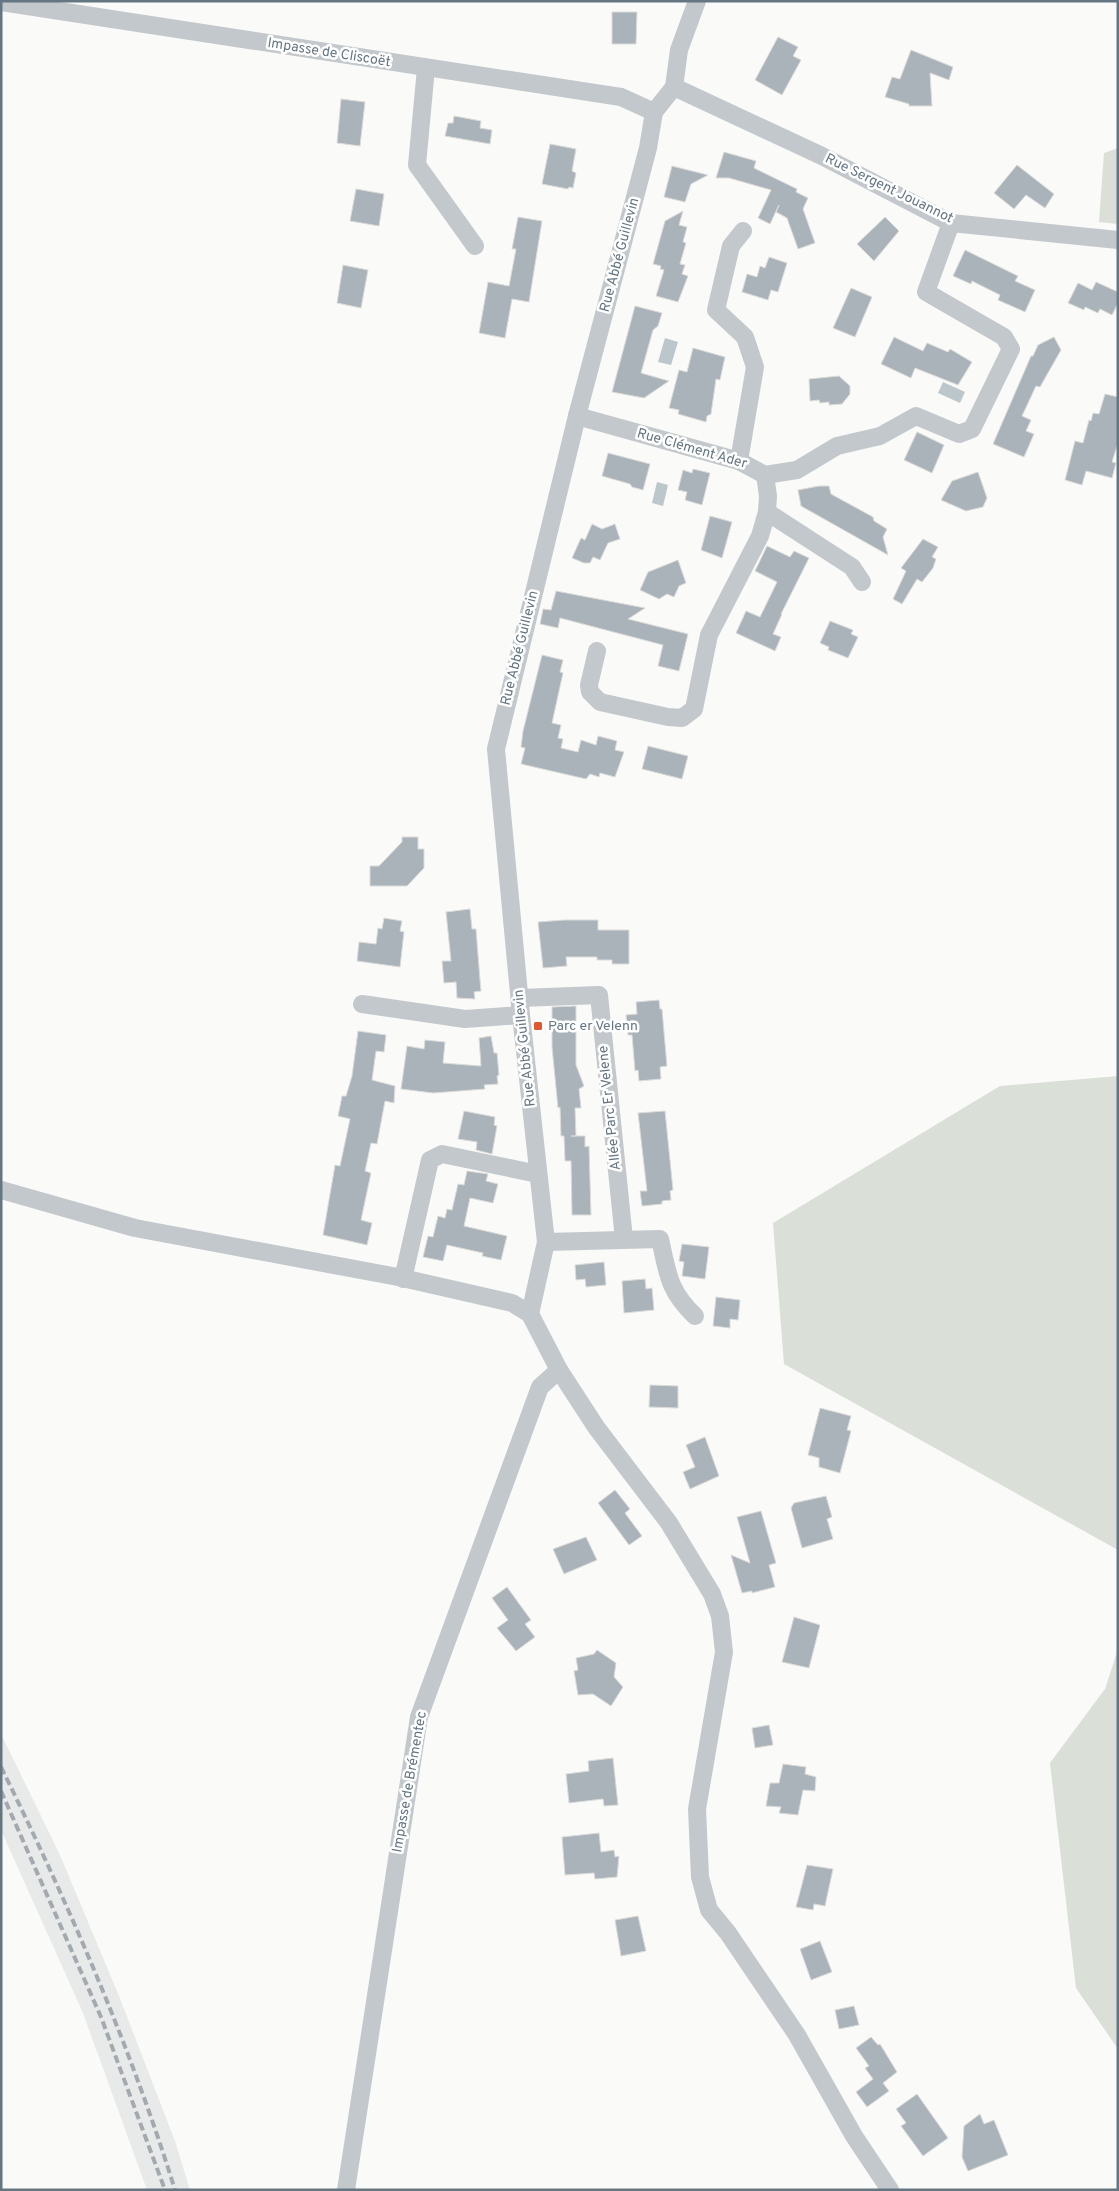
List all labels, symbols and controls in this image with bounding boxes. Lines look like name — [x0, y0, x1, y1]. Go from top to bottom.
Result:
street label: Impasse de Cliscoët — [266, 35, 392, 71]
street label: Rue Sergent Jouannot — [822, 151, 956, 227]
street label: Rue Abbé Guillevin — [597, 196, 643, 314]
street label: Rue Clément Ader — [635, 425, 750, 473]
street label: Rue Abbé Guillevin — [498, 589, 542, 707]
street label: Rue Abbé Guillevin — [510, 989, 540, 1107]
place label: Parc er Velenn — [548, 1018, 638, 1035]
marker: Parc er Velenn — [532, 1020, 544, 1032]
street label: Allée Parc Er Velene — [595, 1045, 625, 1171]
street label: Impasse de Brémentec — [389, 1710, 431, 1854]

